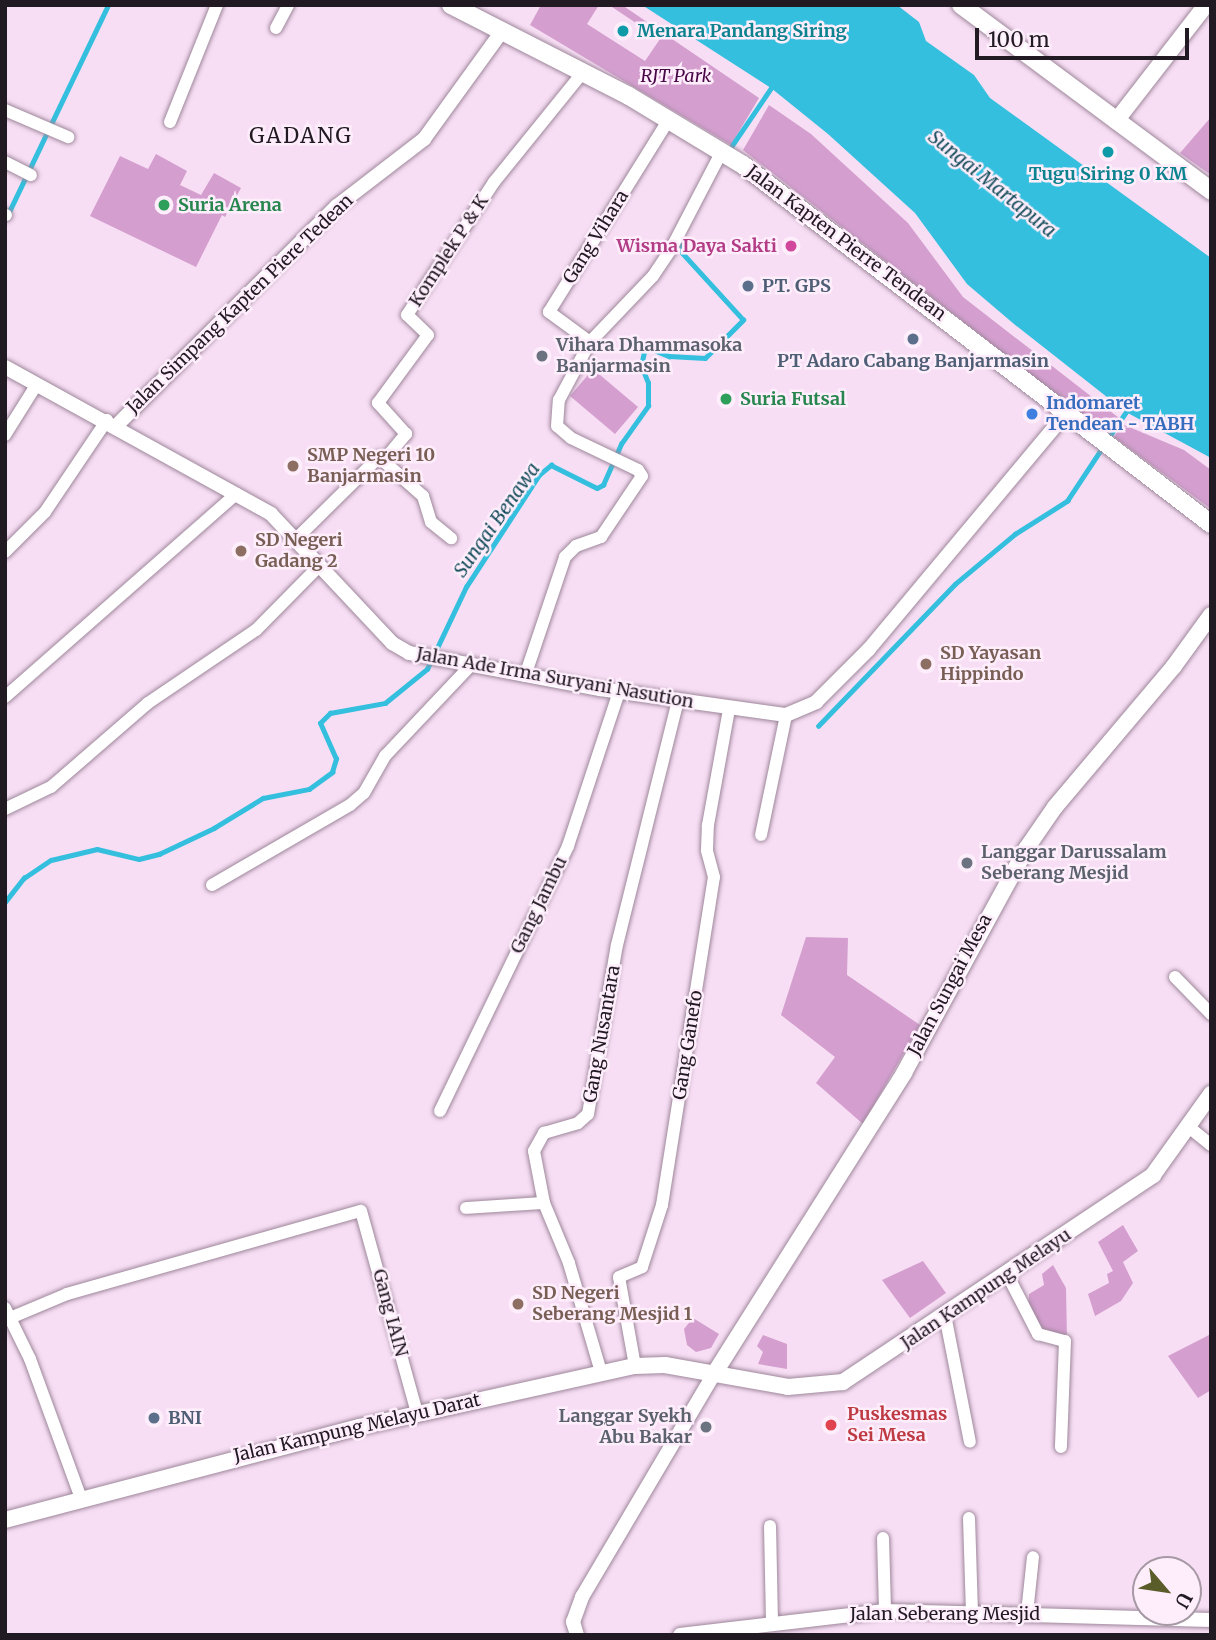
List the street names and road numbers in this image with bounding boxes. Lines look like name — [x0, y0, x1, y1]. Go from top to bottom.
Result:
street label: Jalan Kapten Pierre Tendean — [742, 161, 950, 325]
street label: Gang Vihara — [559, 186, 633, 288]
street label: Jalan Simpang Kapten Piere Tedean — [122, 190, 358, 418]
street label: Komplek P & K — [405, 191, 493, 311]
street label: Jalan Ade Irma Suryani Nasution — [415, 643, 695, 713]
street label: Gang Jambu — [506, 853, 572, 957]
street label: Jalan Sungai Mesa — [904, 910, 996, 1060]
street label: Gang Nusantara — [579, 964, 625, 1104]
street label: Gang Ganefo — [669, 989, 707, 1101]
street label: Jalan Kampung Melayu — [897, 1224, 1075, 1354]
street label: Gang IAIN — [368, 1267, 412, 1359]
street label: Jalan Kampung Melayu Darat — [232, 1389, 482, 1467]
street label: Jalan Seberang Mesjid — [850, 1603, 1040, 1625]

